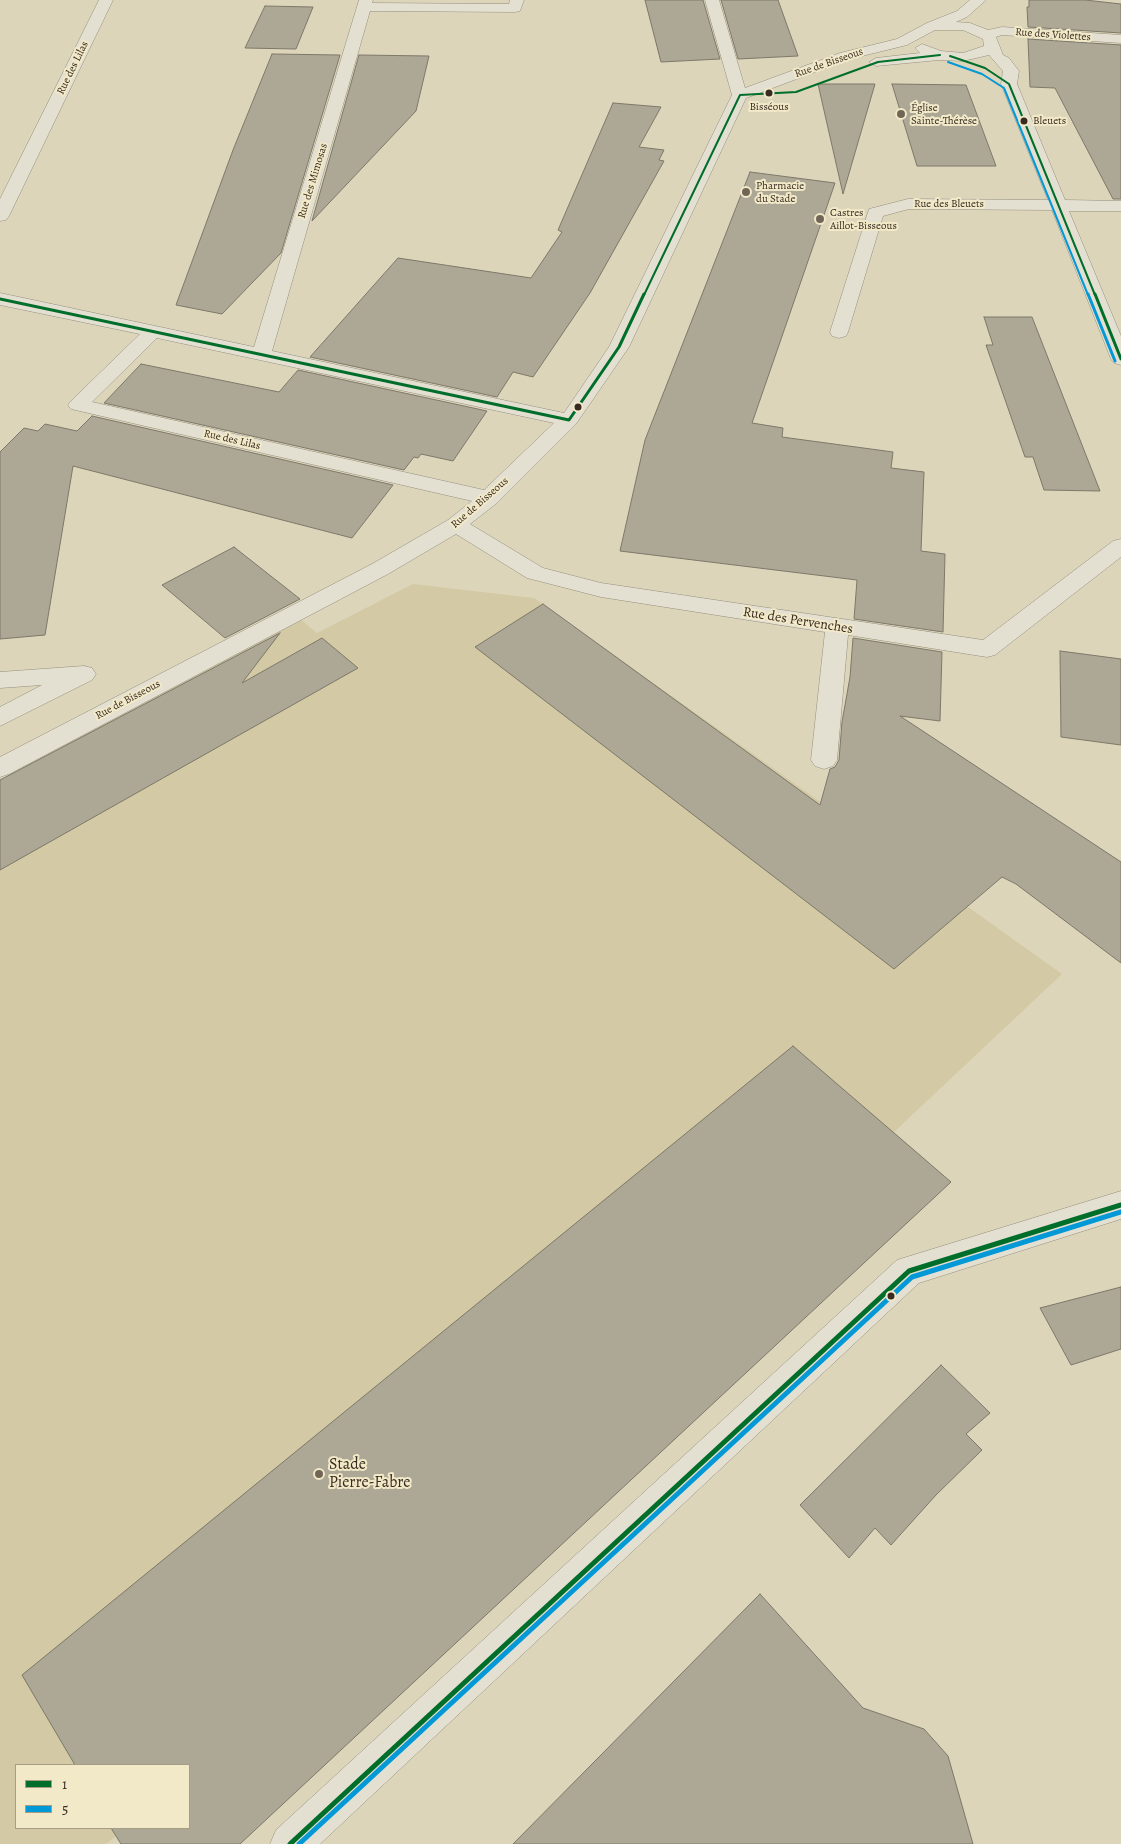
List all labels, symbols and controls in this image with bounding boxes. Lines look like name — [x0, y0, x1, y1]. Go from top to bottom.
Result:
street label: Rue des Violettes — [1015, 26, 1091, 44]
street label: Rue des Lilas — [54, 39, 92, 97]
street label: Rue de Bisseous — [793, 45, 865, 81]
marker: Bisséous — [764, 88, 774, 98]
place label: Bisséous — [749, 100, 789, 114]
place label: Église Sainte-Thérèse — [911, 101, 977, 127]
marker: Église Sainte-Thérèse — [895, 108, 907, 120]
place label: Bleuets — [1033, 114, 1066, 128]
marker: Bleuets — [1019, 116, 1029, 126]
street label: Rue des Mimosas — [295, 142, 331, 220]
place label: Pharmacie du Stade — [756, 179, 804, 205]
marker: Pharmacie du Stade — [740, 186, 752, 198]
street label: Rue des Bleuets — [914, 197, 984, 211]
place label: Castres Aillot-Bisseous — [830, 206, 897, 232]
marker: Castres Aillot-Bisseous — [814, 213, 826, 225]
unlabelled marker — [573, 402, 583, 412]
street label: Rue des Lilas — [202, 427, 262, 453]
street label: Rue de Bisseous — [449, 475, 511, 531]
street label: Rue des Pervenches — [742, 604, 854, 638]
street label: Rue de Bisseous — [93, 677, 163, 723]
unlabelled marker — [886, 1291, 896, 1301]
place label: Stade Pierre-Fabre — [329, 1455, 410, 1493]
marker: Stade Pierre-Fabre — [313, 1468, 325, 1480]
legend — [15, 1764, 190, 1829]
text: 1 — [62, 1774, 67, 1794]
text: 5 — [62, 1799, 68, 1819]

